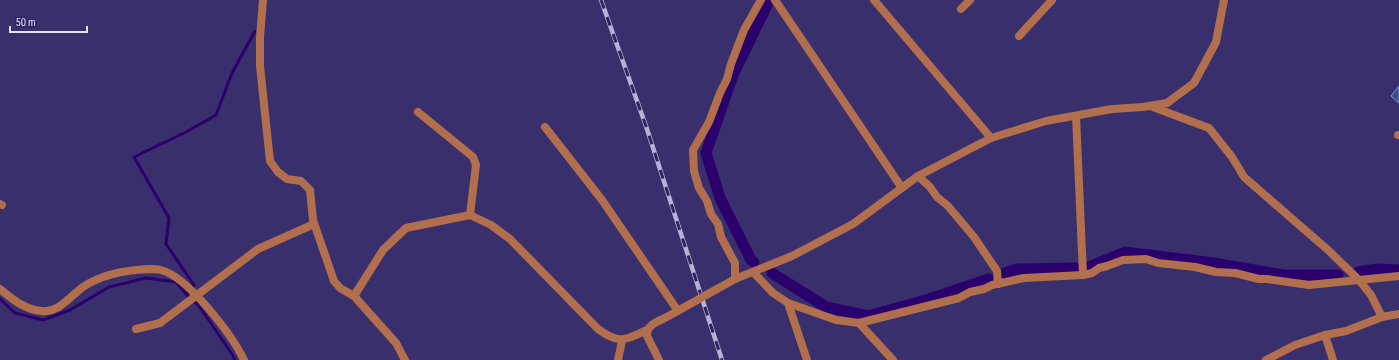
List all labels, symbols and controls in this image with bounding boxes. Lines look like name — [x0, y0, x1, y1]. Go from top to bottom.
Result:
scale bar — [10, 8, 87, 34]
text: 50 m — [16, 15, 36, 30]

